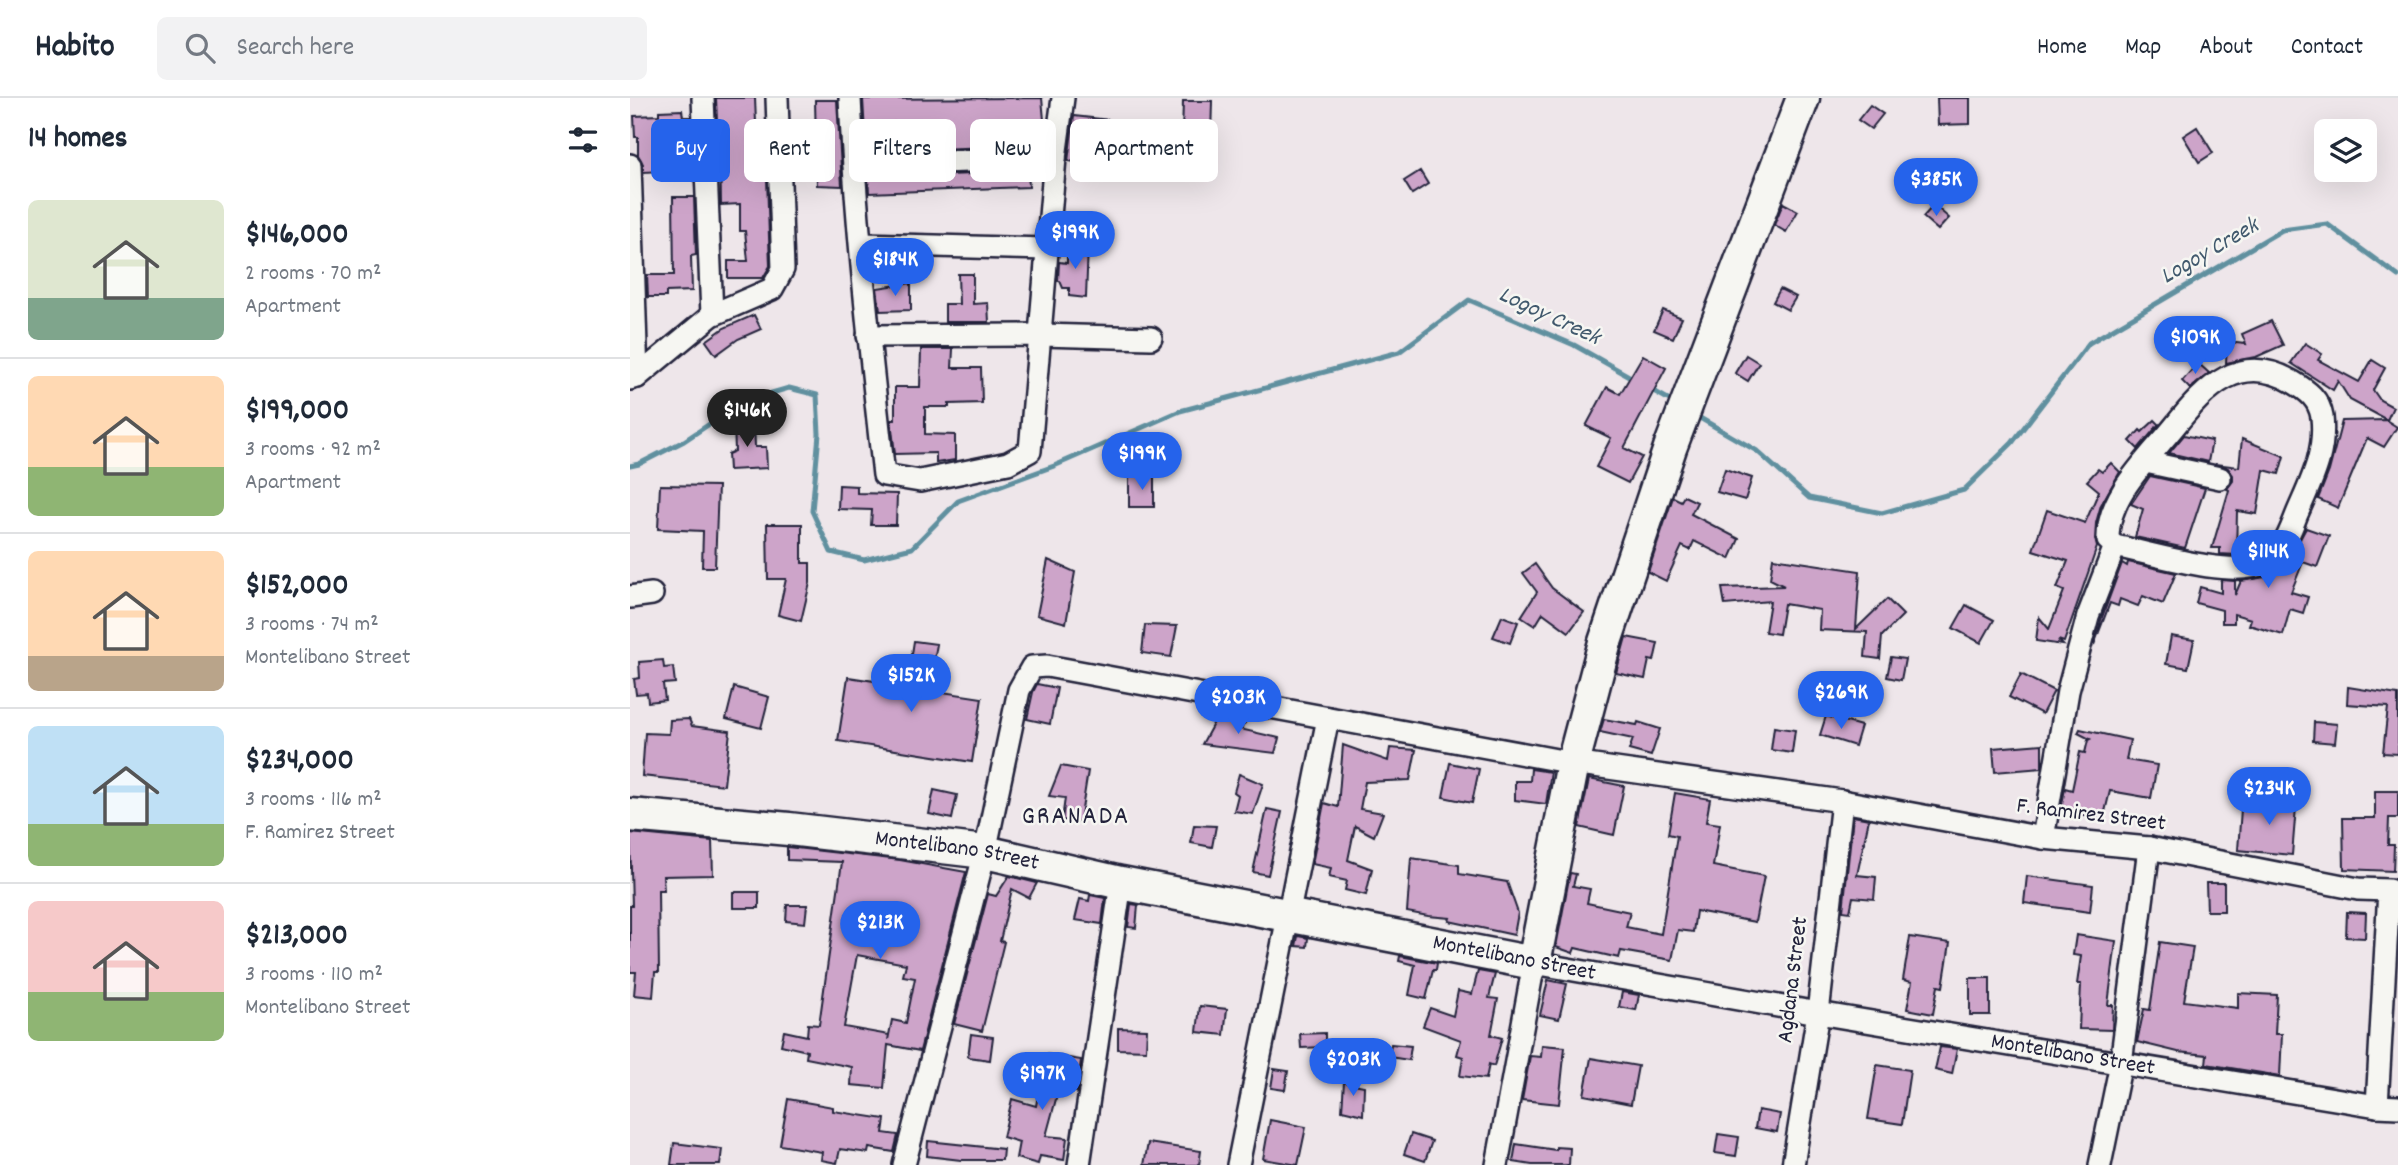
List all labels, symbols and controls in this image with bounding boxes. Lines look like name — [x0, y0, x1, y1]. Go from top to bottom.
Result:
search box — [157, 17, 647, 80]
text: Habito — [35, 25, 115, 72]
icon: search — [181, 29, 219, 67]
text: Search here — [237, 30, 354, 67]
text: Home — [2037, 31, 2087, 65]
text: Map — [2125, 31, 2161, 65]
text: About — [2199, 31, 2253, 65]
text: Contact — [2291, 31, 2363, 65]
text: 14 homes — [28, 119, 127, 162]
chip: Buy — [651, 119, 730, 182]
chip: Rent — [744, 119, 835, 182]
chip: Filters — [849, 119, 956, 182]
chip: New — [970, 119, 1056, 182]
chip: Apartment — [1070, 119, 1218, 182]
map controls — [2314, 119, 2377, 182]
button: layers — [2314, 119, 2377, 182]
icon: filters — [564, 121, 602, 159]
pin: $385K — [1887, 158, 1985, 218]
text: $385K — [1910, 164, 1962, 197]
water label: Logoy Creek — [2154, 209, 2267, 294]
pin: $199K — [1026, 212, 1124, 271]
text: $146,000 — [245, 215, 349, 258]
text: $199K — [1051, 217, 1099, 250]
icon: home — [84, 228, 168, 312]
pin: $184K — [846, 238, 944, 298]
text: $184K — [872, 244, 918, 277]
text: 2 rooms · 70 m² — [245, 258, 381, 291]
water label: Logoy Creek — [1493, 279, 1607, 356]
text: Apartment — [245, 291, 341, 324]
pin: $109K — [2146, 316, 2244, 376]
text: $109K — [2170, 322, 2220, 355]
pin: $146K — [698, 390, 796, 449]
text: $199,000 — [245, 391, 349, 434]
text: $146K — [723, 395, 771, 428]
icon: home — [84, 404, 168, 488]
pin: $199K — [1093, 432, 1191, 492]
text: 3 rooms · 92 m² — [245, 434, 381, 467]
text: $199K — [1118, 438, 1166, 471]
text: Apartment — [245, 467, 341, 500]
pin: $114K — [2219, 531, 2317, 590]
text: $114K — [2247, 536, 2289, 569]
text: $152,000 — [245, 566, 349, 609]
icon: home — [84, 579, 168, 663]
text: 3 rooms · 74 m² — [245, 609, 379, 642]
text: Montelibano Street — [245, 642, 410, 675]
pin: $152K — [862, 654, 960, 714]
text: $152K — [887, 660, 935, 693]
pin: $269K — [1792, 672, 1890, 731]
pin: $203K — [1189, 676, 1287, 736]
text: $269K — [1814, 677, 1868, 710]
text: $203K — [1210, 682, 1266, 715]
text: $234,000 — [245, 741, 354, 784]
icon: home — [84, 754, 168, 838]
pin: $234K — [2220, 768, 2318, 827]
text: $234K — [2243, 773, 2295, 806]
text: 3 rooms · 116 m² — [245, 784, 382, 817]
street label: F. Ramirez Street — [2015, 790, 2167, 842]
district label: GRANADA — [1022, 799, 1130, 836]
text: F. Ramirez Street — [245, 817, 395, 850]
street label: Montelibano Street — [873, 823, 1042, 880]
pin: $213K — [831, 902, 929, 961]
text: $213K — [856, 907, 904, 940]
street label: Agdana Street — [1770, 915, 1818, 1045]
text: $213,000 — [245, 916, 348, 959]
street label: Montelibano Street — [1430, 927, 1598, 991]
icon: home — [84, 929, 168, 1013]
text: 3 rooms · 110 m² — [245, 959, 383, 992]
text: Montelibano Street — [245, 992, 410, 1025]
street label: Montelibano Street — [1988, 1026, 2157, 1085]
pin: $203K — [1304, 1038, 1402, 1098]
text: $203K — [1325, 1044, 1381, 1077]
pin: $197K — [993, 1052, 1091, 1112]
text: $197K — [1019, 1058, 1065, 1091]

